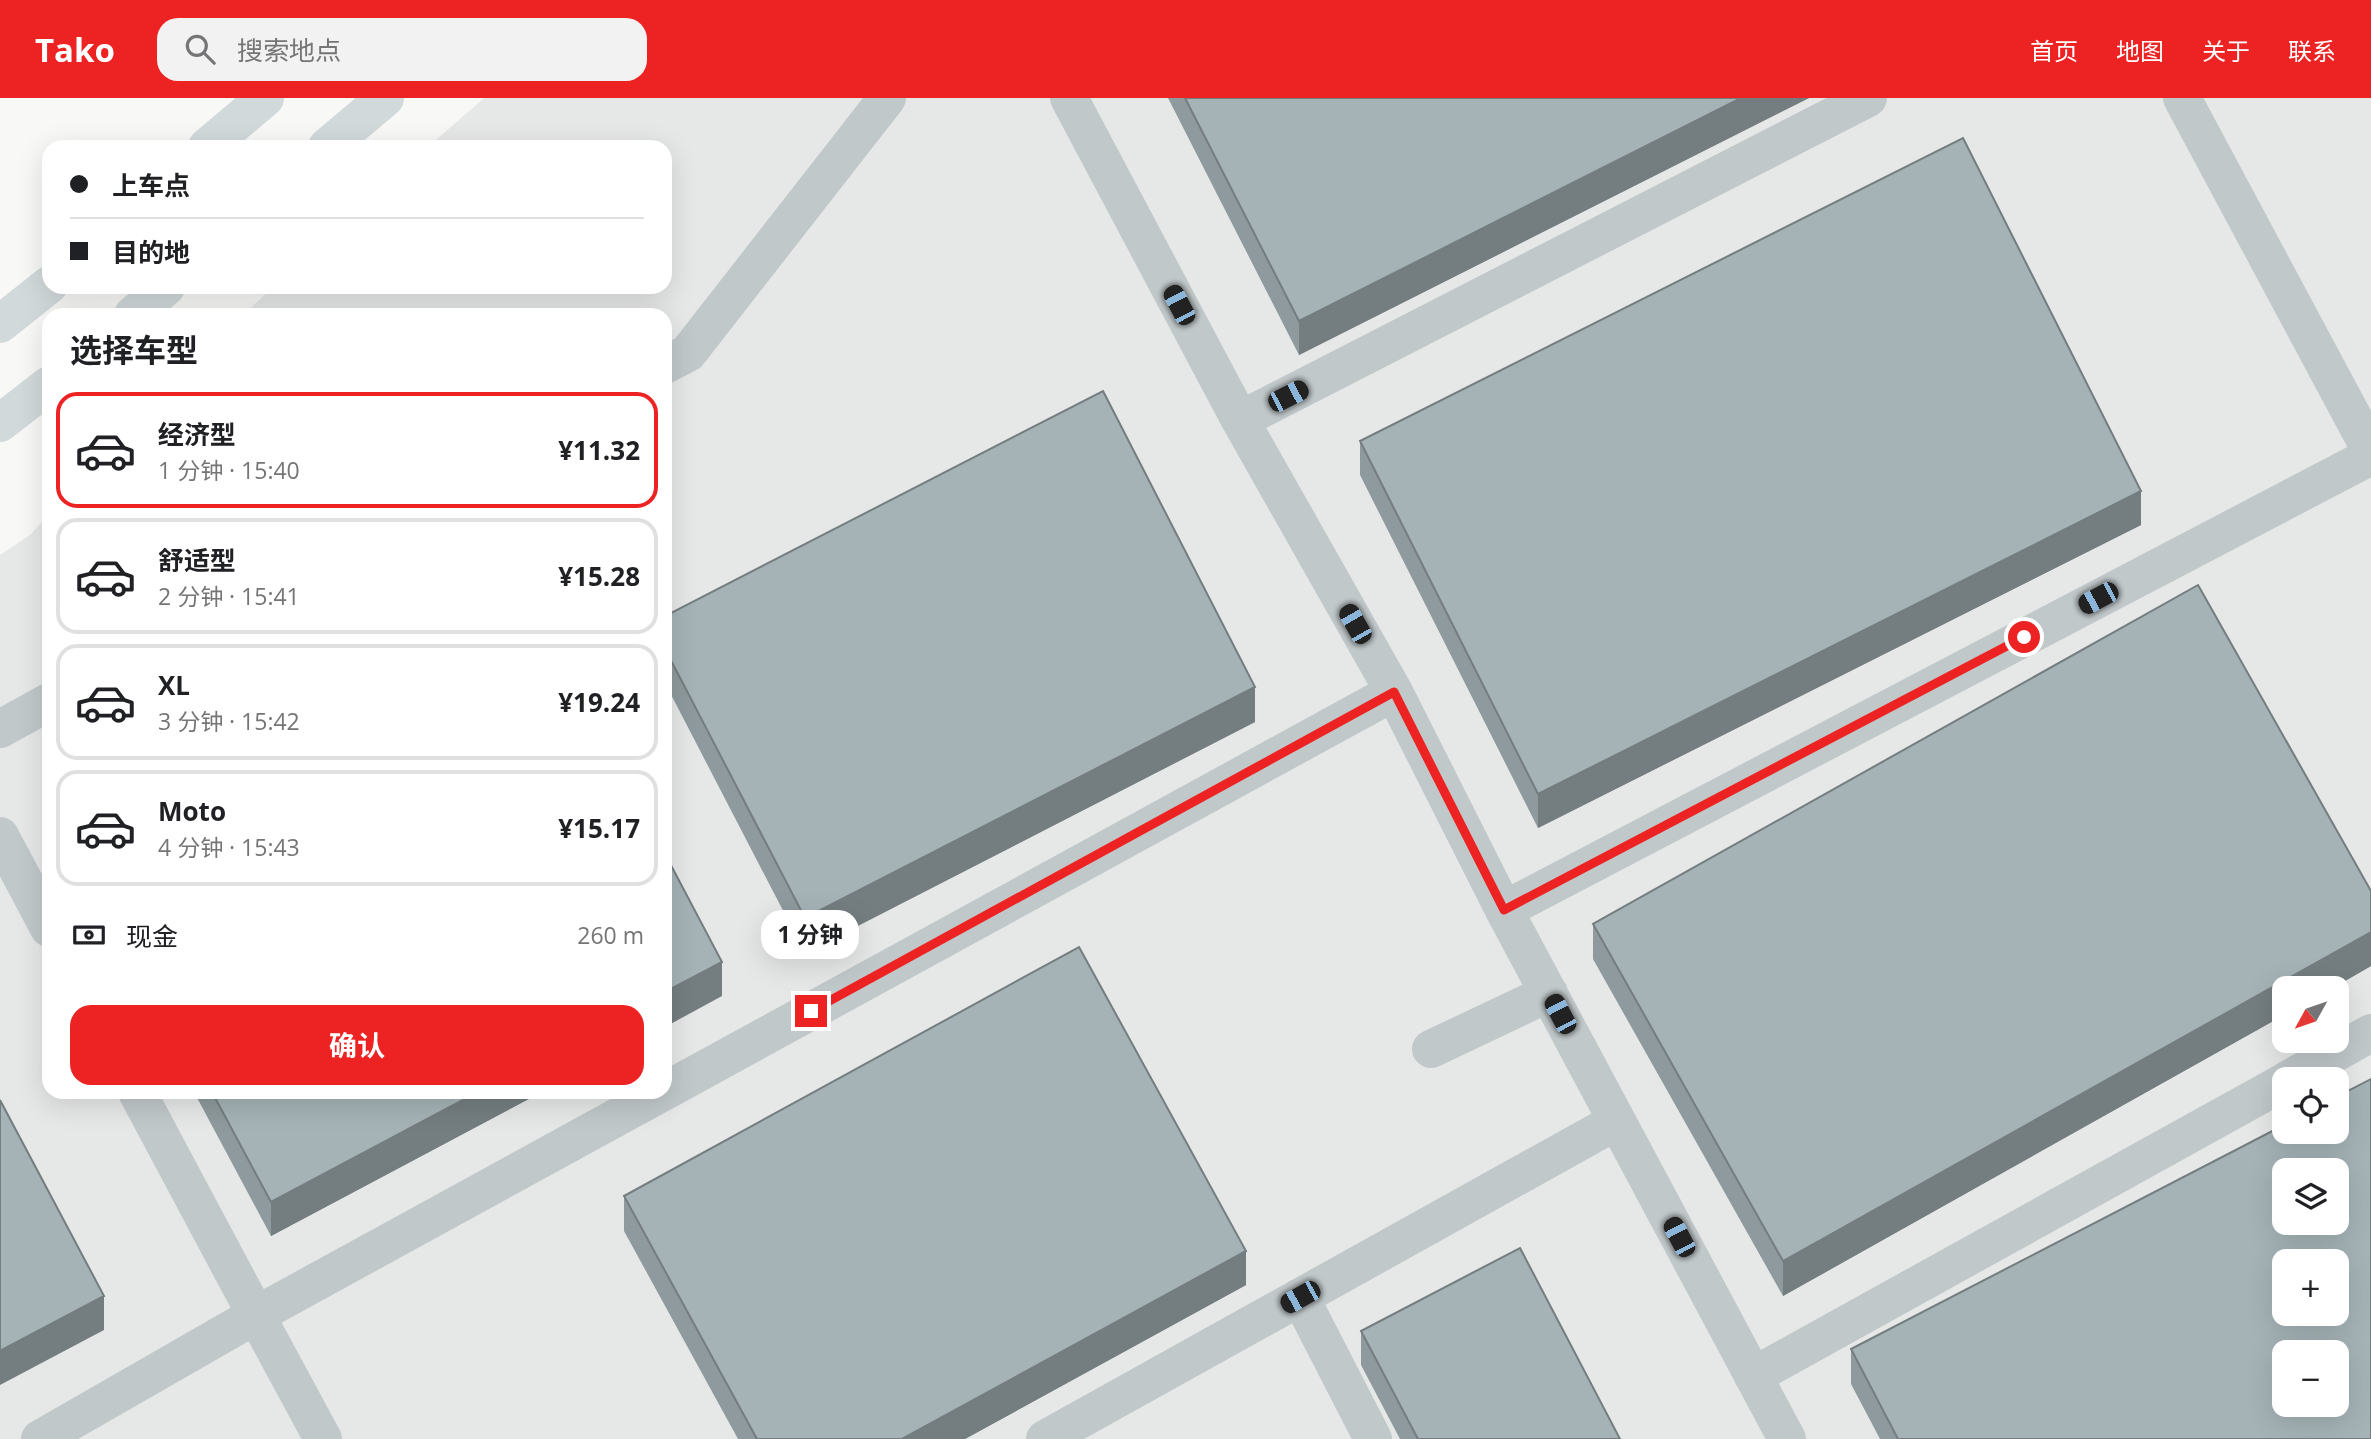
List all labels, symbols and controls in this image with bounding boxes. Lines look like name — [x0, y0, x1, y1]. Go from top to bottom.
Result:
search box — [157, 18, 647, 81]
text: Tako — [35, 27, 115, 72]
icon: search — [181, 30, 219, 68]
text: 搜索地点 — [237, 32, 341, 68]
text: 首页 — [2030, 34, 2078, 67]
text: 地图 — [2116, 34, 2164, 67]
text: 关于 — [2202, 34, 2250, 67]
text: 联系 — [2288, 34, 2336, 67]
text: 上车点 — [112, 167, 190, 203]
text: 目的地 — [112, 234, 190, 270]
car — [1160, 282, 1199, 328]
text: 选择车型 — [70, 328, 198, 371]
car — [1265, 377, 1312, 415]
text: 经济型 — [158, 416, 236, 452]
icon: car — [74, 419, 137, 482]
text: ¥11.32 — [558, 432, 640, 468]
text: 1 分钟 · 15:40 — [158, 454, 300, 486]
text: 舒适型 — [158, 542, 236, 578]
icon: car — [74, 545, 137, 608]
text: ¥15.28 — [558, 558, 640, 594]
car — [2075, 579, 2122, 617]
text: 2 分钟 · 15:41 — [158, 580, 300, 612]
car — [1336, 601, 1375, 647]
route start — [2008, 621, 2040, 653]
text: XL — [158, 667, 190, 703]
icon: car — [74, 671, 137, 734]
text: ¥19.24 — [558, 684, 640, 720]
text: 3 分钟 · 15:42 — [158, 705, 300, 737]
text: Moto — [158, 793, 226, 829]
icon: car — [74, 797, 137, 860]
text: ¥15.17 — [558, 810, 640, 846]
text: 4 分钟 · 15:43 — [158, 831, 300, 863]
callout: 1 分钟 — [762, 909, 860, 958]
icon: cash — [70, 916, 108, 954]
text: 现金 — [126, 918, 178, 954]
text: 1 分钟 — [777, 918, 843, 950]
text: 260 m — [577, 919, 644, 951]
north arrow — [2272, 976, 2348, 1054]
map controls — [2272, 976, 2349, 1417]
car — [1541, 991, 1580, 1037]
route end — [795, 995, 827, 1027]
button: 确认 — [70, 1005, 644, 1085]
button: locate — [2272, 1067, 2349, 1144]
button: layers — [2272, 1158, 2349, 1235]
car — [1660, 1214, 1699, 1260]
button: + — [2272, 1249, 2349, 1326]
car — [1277, 1278, 1324, 1316]
button: − — [2272, 1340, 2349, 1417]

